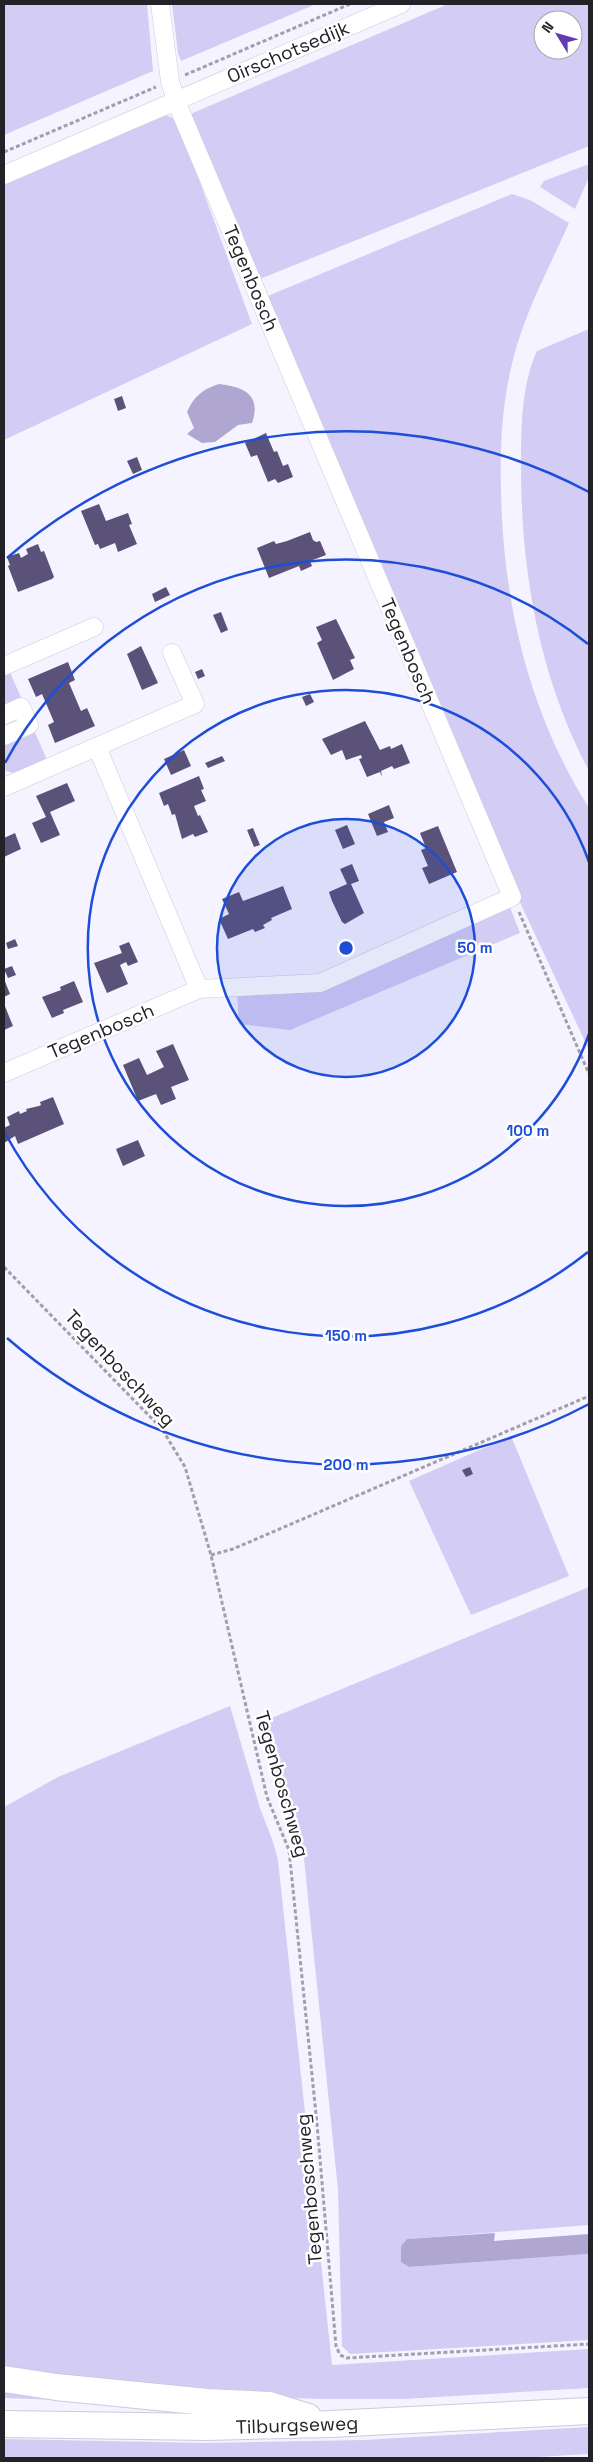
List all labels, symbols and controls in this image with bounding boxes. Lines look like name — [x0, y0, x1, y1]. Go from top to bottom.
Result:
north arrow — [533, 10, 583, 60]
street label: Oirschotsedijk — [223, 15, 353, 89]
text: N — [538, 18, 558, 36]
street label: Tegenbosch — [217, 221, 285, 335]
street label: Tegenbosch — [374, 594, 442, 708]
text: 50 m — [457, 938, 493, 957]
centre of rings — [337, 939, 355, 957]
street label: Tegenbosch — [44, 997, 158, 1065]
text: 100 m — [507, 1121, 549, 1140]
street label: Tegenboschweg — [59, 1304, 181, 1432]
text: 150 m — [325, 1326, 367, 1345]
text: 200 m — [324, 1455, 368, 1474]
street label: Tegenboschweg — [249, 1708, 315, 1860]
street label: Tegenboschweg — [290, 2113, 328, 2265]
street label: Tilburgseweg — [235, 2410, 359, 2440]

